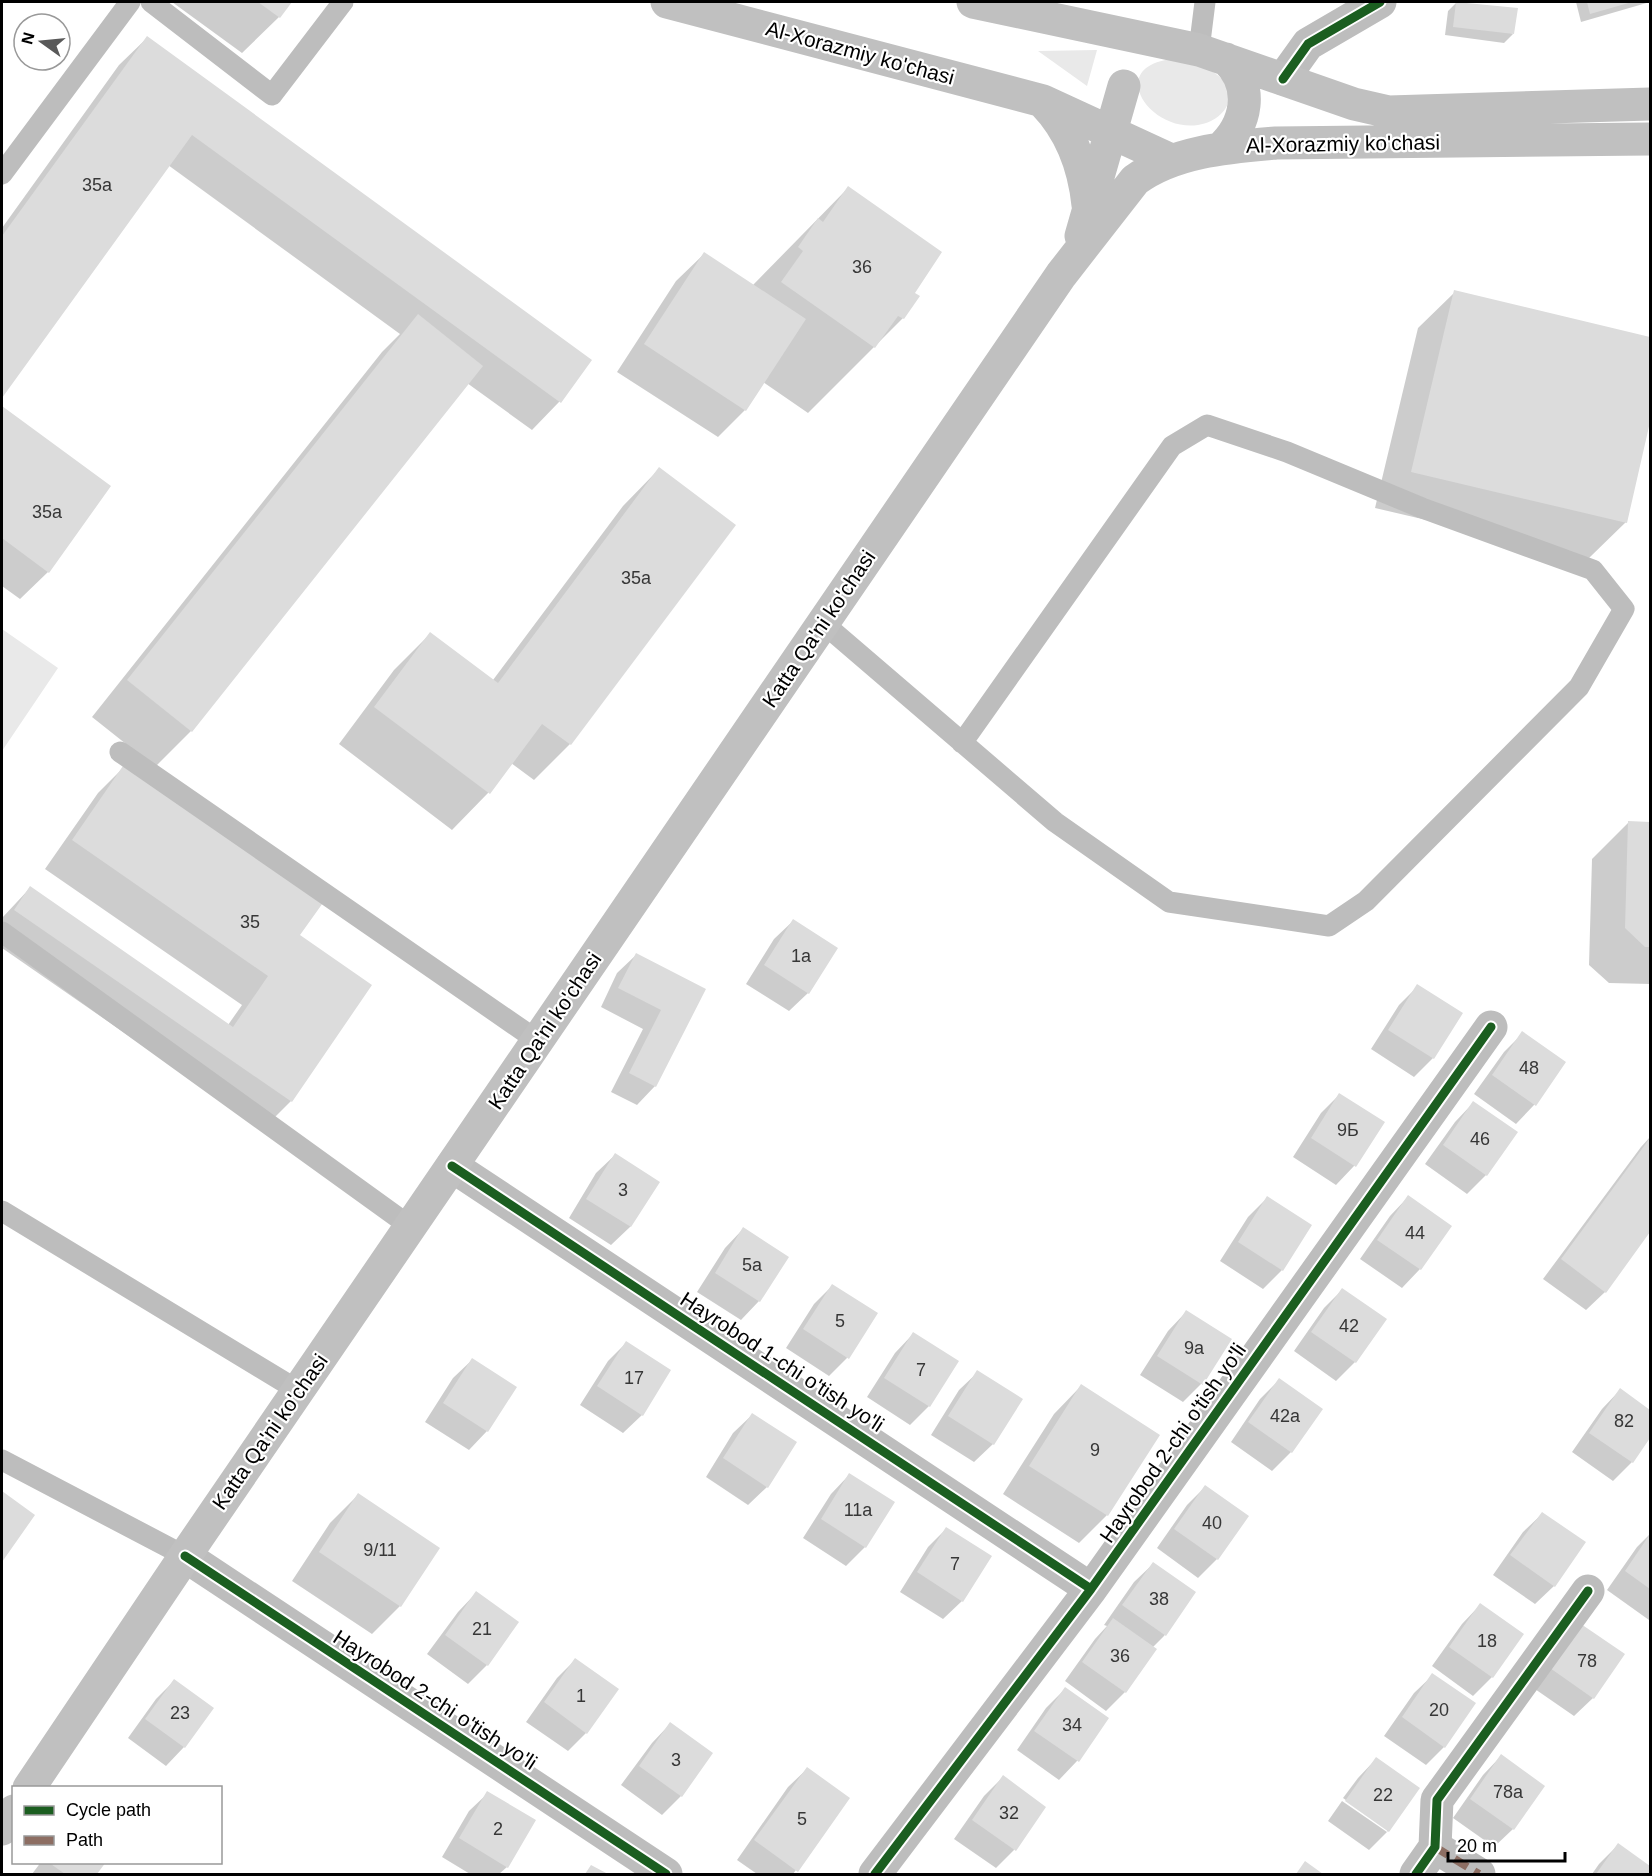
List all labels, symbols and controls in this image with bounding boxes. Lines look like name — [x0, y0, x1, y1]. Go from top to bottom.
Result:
north arrow — [12, 12, 72, 72]
street label: Al-Xorazmiy ko'chasi — [763, 16, 957, 89]
text: N — [18, 30, 38, 46]
street label: Al-Xorazmiy ko'chasi — [1246, 130, 1440, 157]
house number: 35а — [82, 175, 113, 195]
house number: 36 — [852, 257, 872, 277]
house number: 35а — [32, 502, 63, 522]
street label: Katta Qa'ni ko'chasi — [758, 546, 880, 712]
house number: 35а — [621, 568, 652, 588]
house number: 35 — [240, 912, 260, 932]
house number: 1a — [791, 946, 812, 966]
street label: Katta Qa'ni ko'chasi — [484, 948, 606, 1114]
house number: 48 — [1519, 1058, 1539, 1078]
house number: 9Б — [1337, 1120, 1359, 1140]
house number: 46 — [1470, 1129, 1490, 1149]
house number: 3 — [618, 1180, 628, 1200]
house number: 44 — [1405, 1223, 1425, 1243]
house number: 5a — [742, 1255, 763, 1275]
street label: Hayrobod 1-chi o'tish yo'li — [676, 1287, 888, 1436]
house number: 5 — [835, 1311, 845, 1331]
house number: 42 — [1339, 1316, 1359, 1336]
house number: 9a — [1184, 1338, 1205, 1358]
street label: Hayrobod 2-chi o'tish yo'li — [1095, 1339, 1250, 1547]
street label: Katta Qa'ni ko'chasi — [207, 1350, 332, 1514]
house number: 7 — [916, 1360, 926, 1380]
house number: 17 — [624, 1368, 644, 1388]
house number: 42a — [1270, 1406, 1301, 1426]
house number: 82 — [1614, 1411, 1634, 1431]
house number: 9 — [1090, 1440, 1100, 1460]
house number: 11a — [844, 1500, 873, 1520]
house number: 40 — [1202, 1513, 1222, 1533]
house number: 9/11 — [363, 1540, 397, 1560]
house number: 7 — [950, 1554, 960, 1574]
house number: 38 — [1149, 1589, 1169, 1609]
house number: 21 — [472, 1619, 492, 1639]
street label: Hayrobod 2-chi o'tish yo'li — [329, 1625, 541, 1774]
house number: 18 — [1477, 1631, 1497, 1651]
house number: 36 — [1110, 1646, 1130, 1666]
house number: 78 — [1577, 1651, 1597, 1671]
house number: 1 — [576, 1686, 586, 1706]
house number: 20 — [1429, 1700, 1449, 1720]
house number: 23 — [170, 1703, 190, 1723]
house number: 34 — [1062, 1715, 1082, 1735]
house number: 3 — [671, 1750, 681, 1770]
house number: 78a — [1493, 1782, 1524, 1802]
house number: 22 — [1373, 1785, 1393, 1805]
legend — [12, 1786, 222, 1864]
text: Cycle path — [66, 1800, 151, 1820]
house number: 32 — [999, 1803, 1019, 1823]
house number: 5 — [797, 1809, 807, 1829]
house number: 2 — [493, 1819, 503, 1839]
scale bar — [1448, 1825, 1565, 1863]
text: Path — [66, 1830, 103, 1850]
text: 20 m — [1457, 1836, 1497, 1856]

